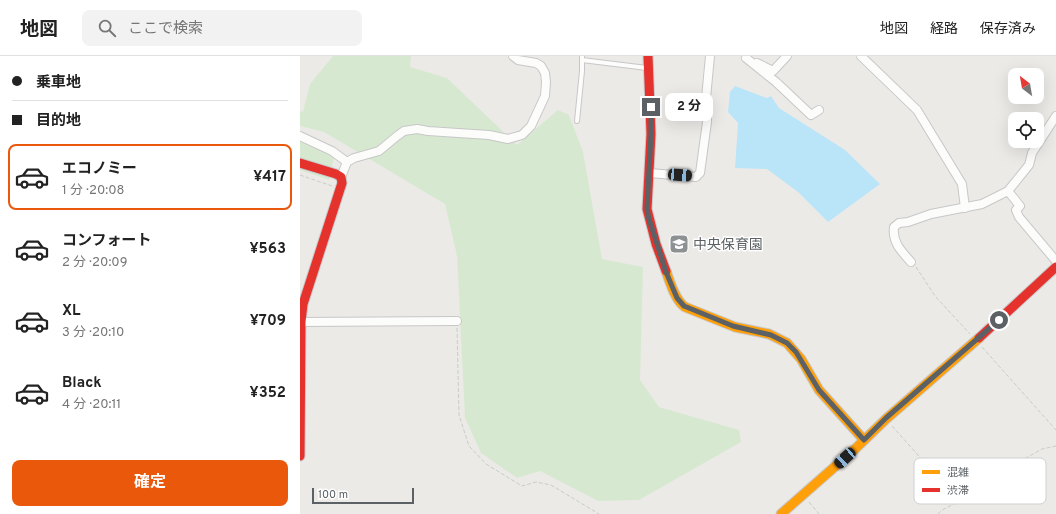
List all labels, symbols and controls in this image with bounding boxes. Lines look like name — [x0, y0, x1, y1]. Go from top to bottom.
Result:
search box — [82, 10, 362, 46]
icon: search — [96, 17, 118, 39]
text: 地図 — [20, 18, 58, 42]
text: ここで検索 — [128, 20, 203, 39]
text: 地図 — [880, 21, 908, 38]
text: 経路 — [930, 21, 958, 38]
text: 保存済み — [980, 21, 1036, 38]
north arrow — [1008, 68, 1044, 104]
map controls — [1008, 68, 1044, 148]
text: 乗車地 — [36, 74, 81, 93]
callout: 2 分 — [665, 93, 713, 121]
route end — [642, 98, 660, 116]
text: 2 分 — [677, 99, 701, 115]
text: 目的地 — [36, 112, 81, 131]
button: locate — [1008, 112, 1044, 148]
icon: car — [14, 159, 50, 195]
text: エコノミー — [62, 160, 137, 179]
text: ¥417 — [253, 168, 286, 187]
car — [668, 168, 692, 182]
text: 1 分 · 20:08 — [62, 183, 125, 199]
icon: car — [14, 231, 50, 267]
text: コンフォート — [62, 232, 152, 251]
school or university icon: 中央保育園 — [668, 233, 690, 255]
place label: 中央保育園 — [693, 237, 763, 254]
text: ¥563 — [250, 240, 286, 259]
text: 2 分 · 20:09 — [62, 255, 127, 271]
text: XL — [62, 302, 80, 321]
icon: car — [14, 303, 50, 339]
route start — [990, 311, 1008, 329]
text: ¥709 — [250, 312, 286, 331]
text: 3 分 · 20:10 — [62, 325, 124, 341]
text: Black — [62, 374, 102, 393]
icon: car — [14, 375, 50, 411]
text: ¥352 — [250, 384, 286, 403]
text: 4 分 · 20:11 — [62, 397, 121, 413]
car — [832, 446, 858, 470]
legend — [914, 458, 1046, 504]
button: 確定 — [12, 460, 288, 506]
text: 混雑 — [947, 466, 969, 480]
text: 渋滞 — [947, 484, 969, 498]
scale bar — [312, 486, 414, 505]
text: 100 m — [318, 488, 348, 502]

